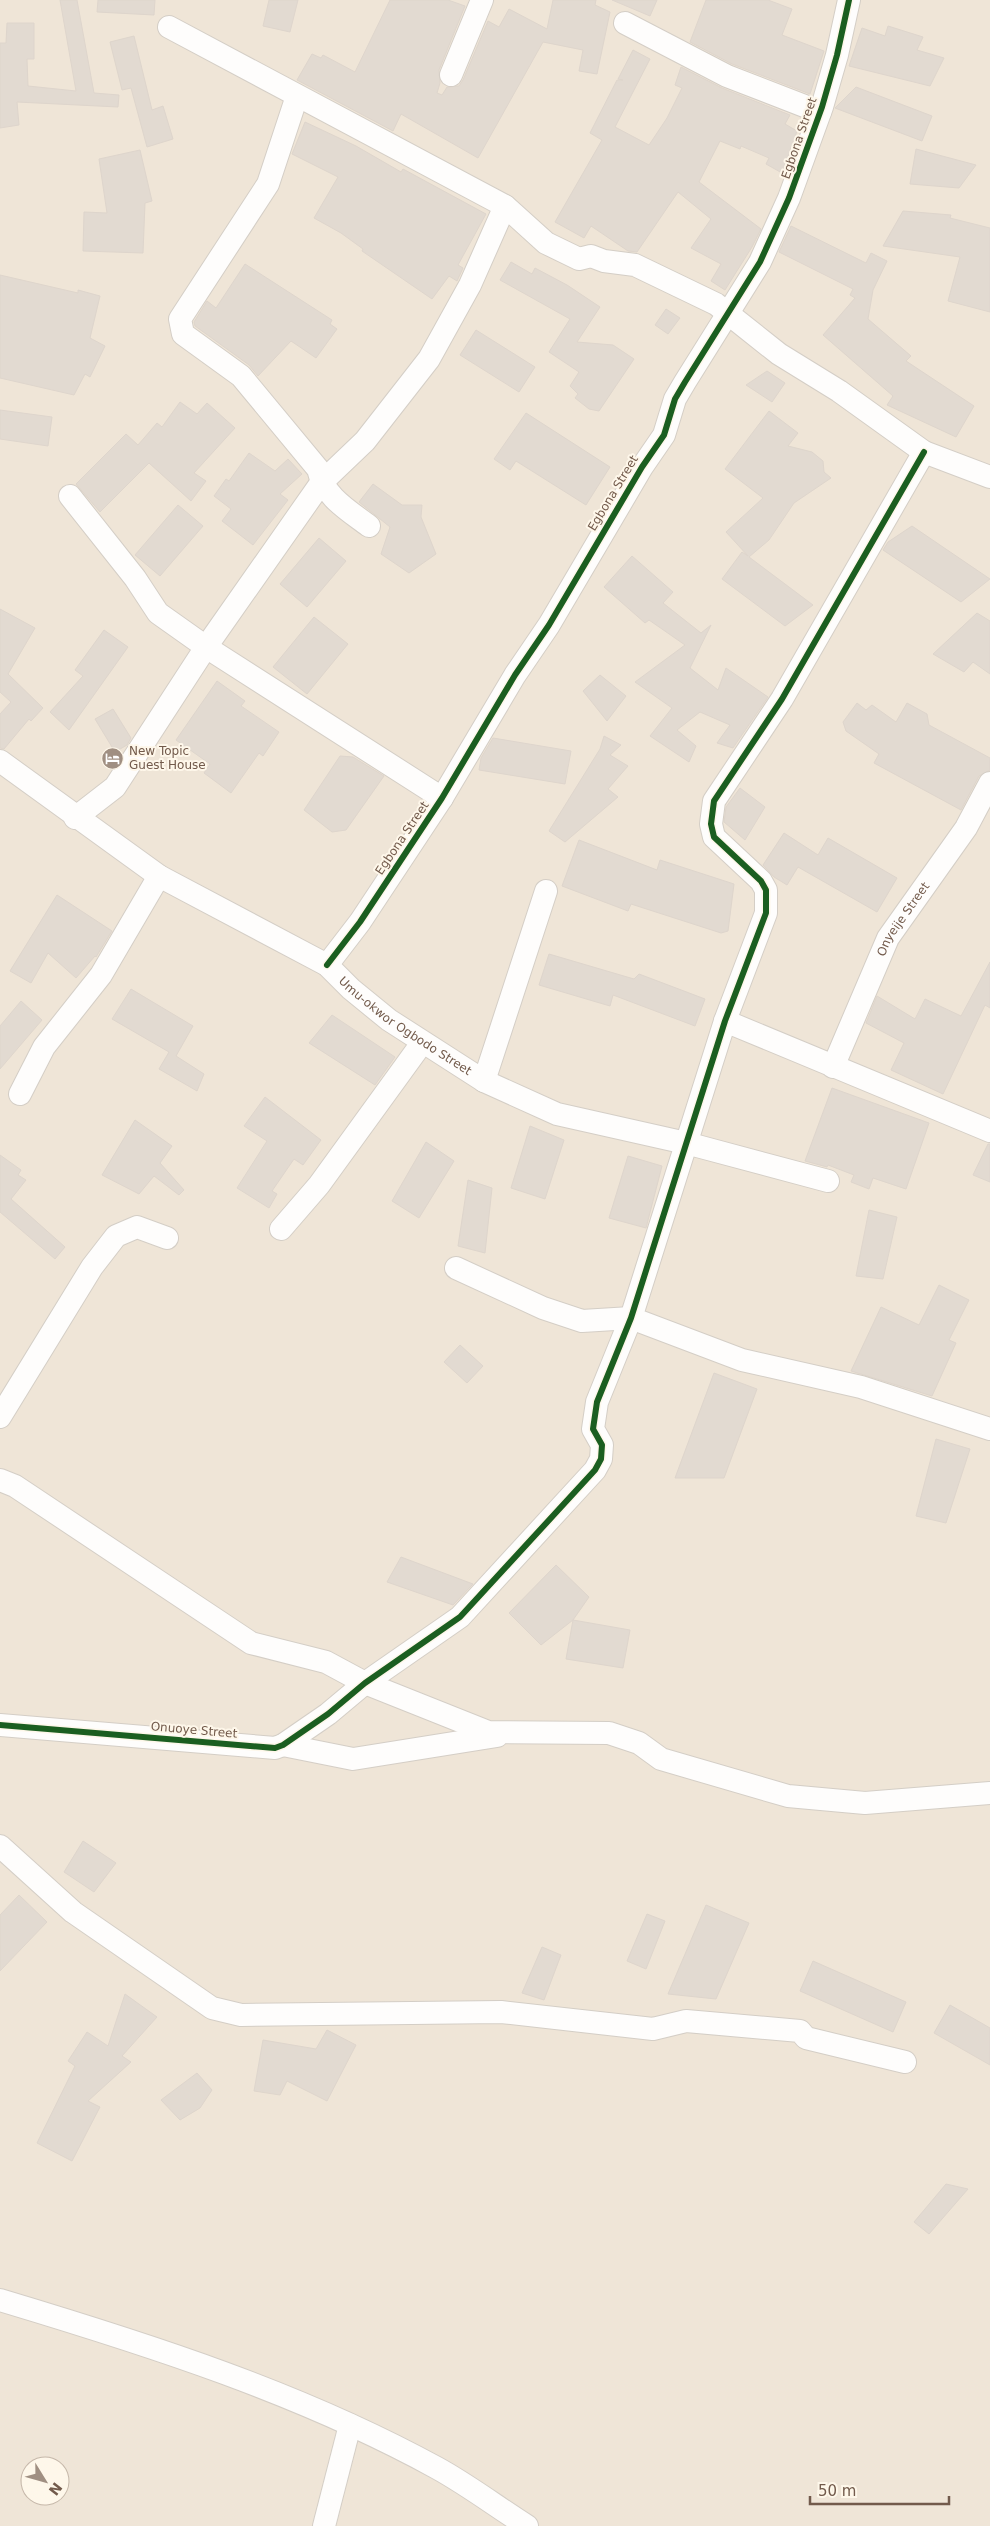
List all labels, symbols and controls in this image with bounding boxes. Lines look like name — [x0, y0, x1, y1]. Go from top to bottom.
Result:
street label: Egbona Street — [778, 95, 820, 181]
street label: Egbona Street — [585, 453, 641, 533]
place label: New Topic Guest House — [129, 744, 206, 772]
hotel icon: New Topic Guest House — [101, 746, 125, 770]
street label: Egbona Street — [372, 798, 432, 877]
street label: Onyeije Street — [874, 879, 932, 958]
street label: Umu-okwor Ogbodo Street — [336, 974, 474, 1078]
street label: Onuoye Street — [150, 1719, 238, 1741]
north arrow — [20, 2456, 70, 2506]
scale bar — [810, 2474, 949, 2506]
text: N — [45, 2479, 65, 2498]
text: 50 m — [818, 2482, 856, 2500]

